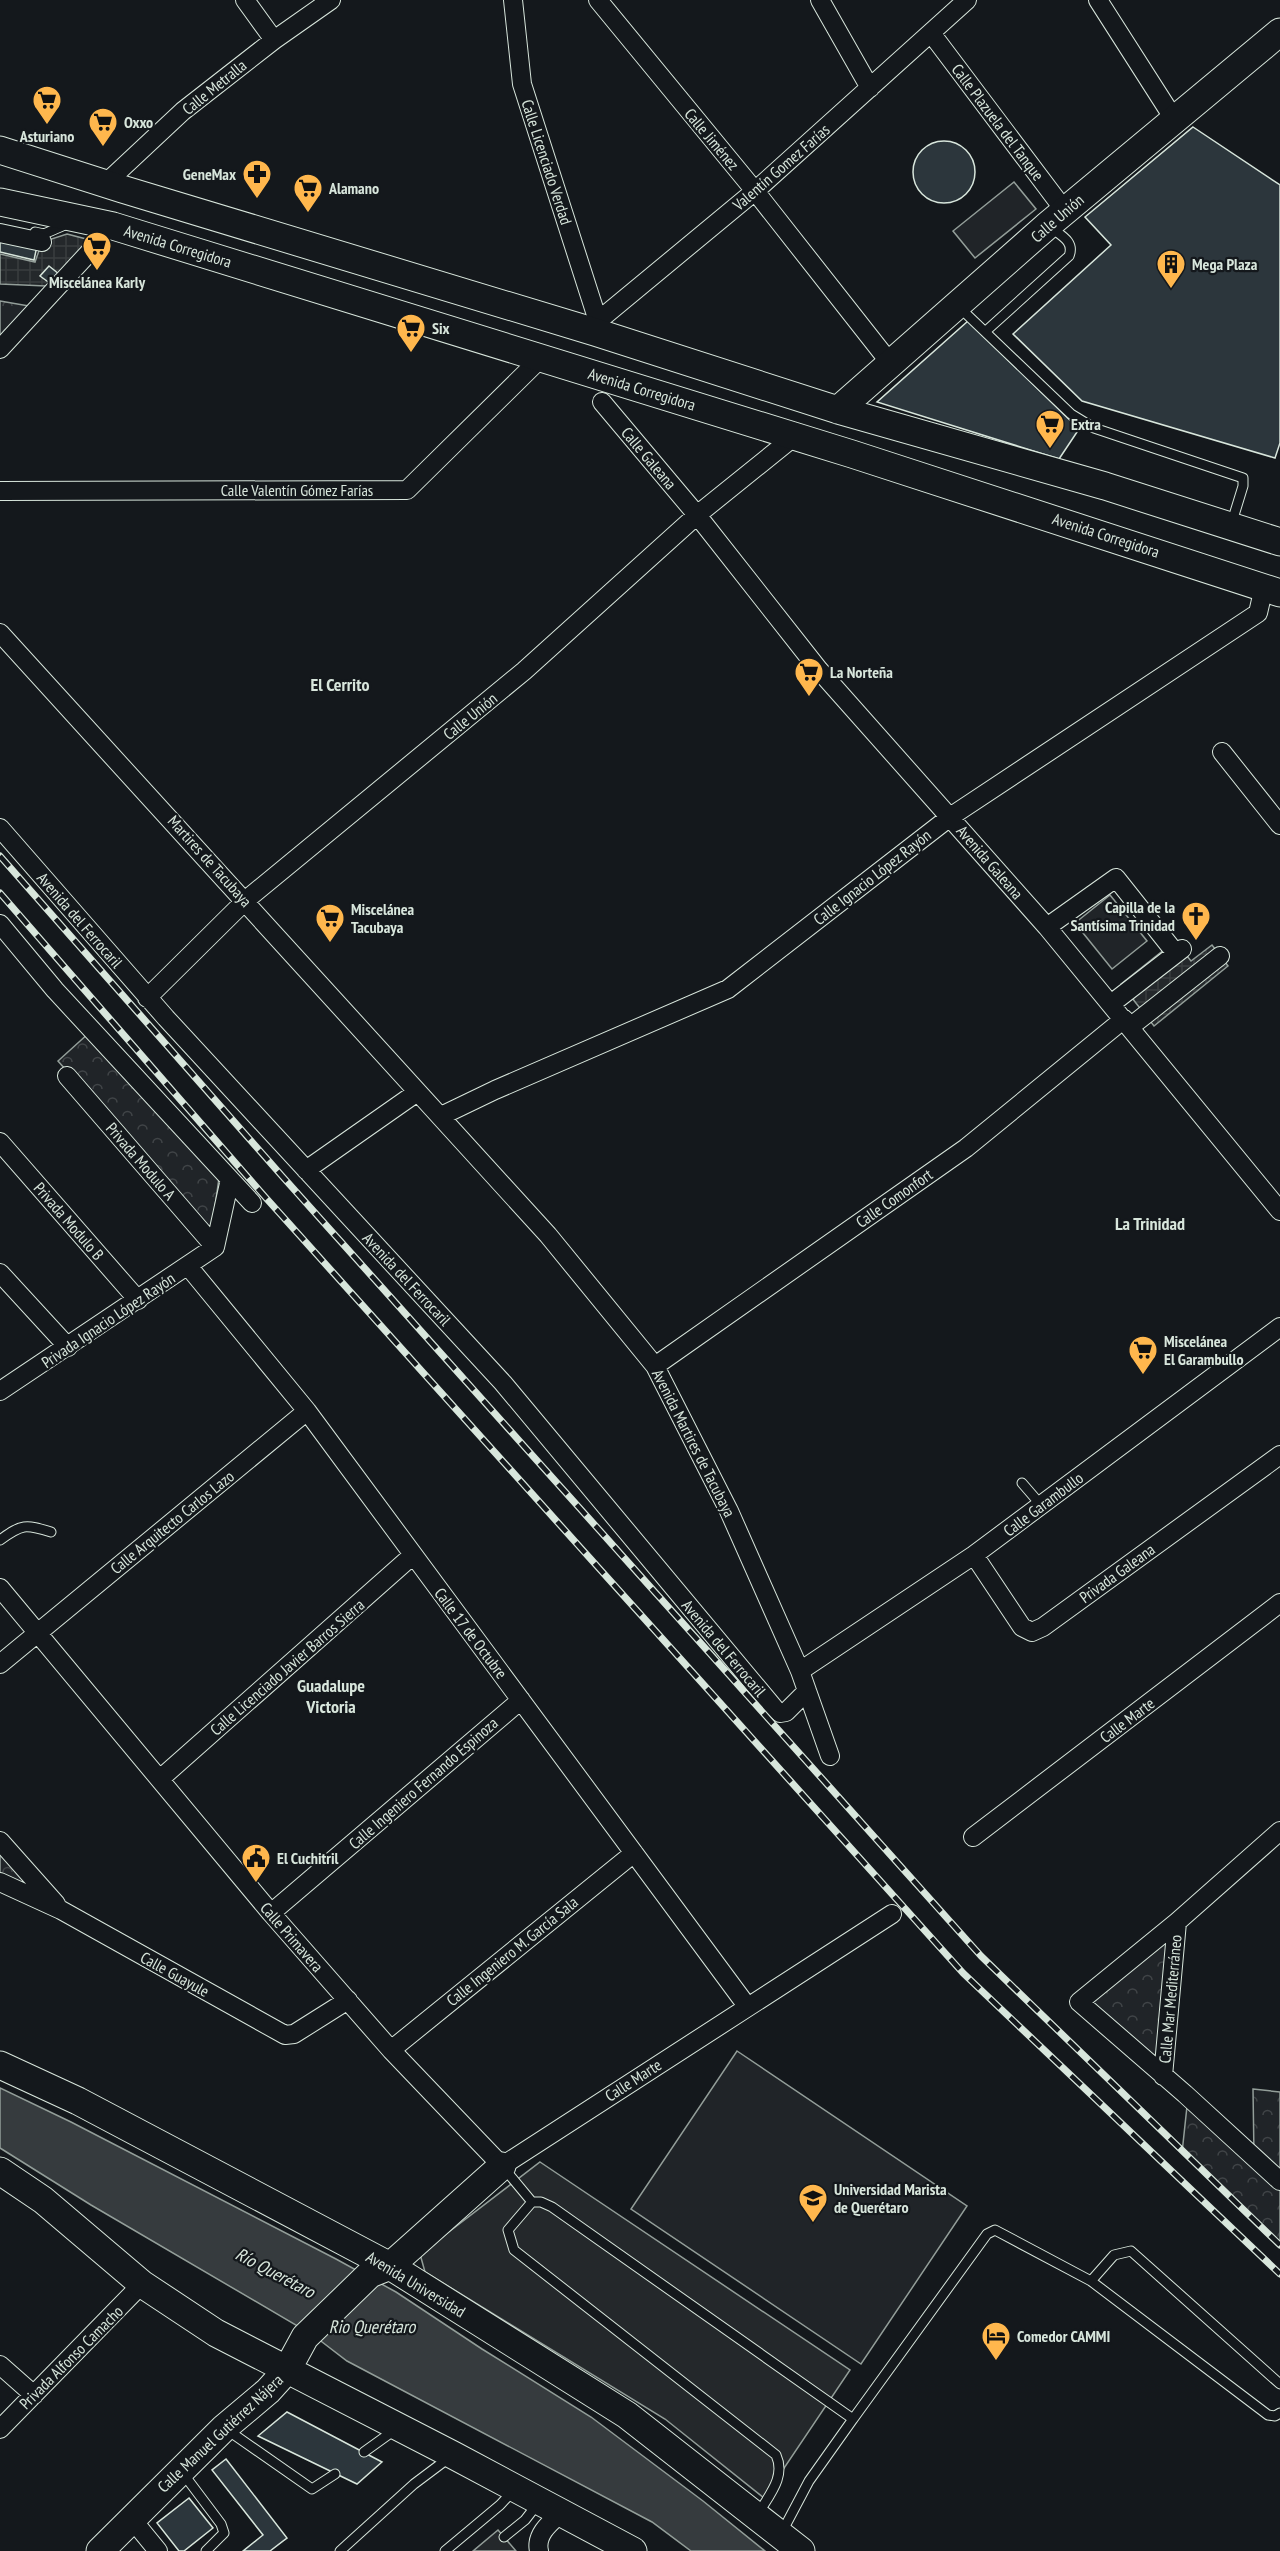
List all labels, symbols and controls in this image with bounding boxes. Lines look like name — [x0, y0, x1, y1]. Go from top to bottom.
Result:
street label: Calle Metralla — [178, 55, 250, 119]
street label: Calle Plazuela del Tanque — [948, 60, 1048, 184]
supermarket icon: Asturiano — [31, 84, 63, 126]
street label: Calle Licenciado Verdad — [517, 97, 577, 227]
street label: Calle Jiménez — [680, 104, 744, 174]
supermarket icon: Oxxo — [87, 106, 119, 148]
place label: Oxxo — [124, 112, 153, 132]
street label: Valentín Gomez Farías — [728, 119, 834, 215]
place label: Asturiano — [19, 126, 74, 146]
pharmacy icon: GeneMax — [241, 158, 273, 200]
place label: GeneMax — [183, 164, 236, 184]
supermarket icon: Alamano — [292, 172, 324, 214]
place label: Alamano — [328, 178, 379, 198]
street label: Calle Unión — [1026, 190, 1088, 246]
street label: Avenida Corregidora — [122, 220, 234, 272]
supermarket icon: Miscelánea Karly — [81, 230, 113, 272]
building icon: Mega Plaza — [1155, 248, 1187, 290]
place label: Mega Plaza — [1192, 254, 1258, 274]
place label: Miscelánea Karly — [49, 272, 146, 292]
supermarket icon: Six — [395, 312, 427, 354]
place label: Six — [432, 318, 450, 338]
street label: Avenida Corregidora — [586, 363, 698, 415]
supermarket icon: Extra — [1034, 408, 1066, 450]
place label: Extra — [1071, 414, 1101, 434]
street label: Calle Galeana — [617, 423, 681, 493]
street label: Calle Valentín Gómez Farías — [221, 480, 373, 500]
street label: Avenida Corregidora — [1050, 508, 1162, 562]
supermarket icon: La Norteña — [793, 656, 825, 698]
place label: La Norteña — [830, 662, 893, 682]
district label: El Cerrito — [311, 673, 369, 696]
street label: Calle Unión — [439, 688, 501, 744]
street label: Martires de Tacubaya — [164, 811, 256, 911]
street label: Avenida Galeana — [952, 821, 1028, 903]
street label: Calle Ignacio López Rayón — [809, 825, 935, 929]
street label: Avenida del Ferrocaril — [33, 868, 127, 972]
place label: Capilla de la Santísima Trinidad — [1071, 897, 1175, 935]
place label: Miscelánea Tacubaya — [351, 899, 415, 937]
church icon: Capilla de la Santísima Trinidad — [1180, 900, 1212, 942]
supermarket icon: Miscelánea Tacubaya — [314, 902, 346, 944]
street label: Privada Modulo A — [102, 1118, 180, 1204]
street label: Calle Comonfort — [852, 1164, 937, 1232]
street label: Privada Modulo B — [30, 1178, 108, 1264]
district label: La Trinidad — [1115, 1212, 1185, 1235]
street label: Avenida del Ferrocaril — [359, 1228, 456, 1330]
street label: Privada Ignacio López Rayón — [37, 1268, 179, 1372]
place label: Miscelánea El Garambullo — [1164, 1331, 1244, 1369]
supermarket icon: Miscelánea El Garambullo — [1127, 1334, 1159, 1376]
street label: Avenida Martires de Tacubaya — [648, 1366, 740, 1520]
street label: Calle Arquitecto Carlos Lazo — [106, 1466, 238, 1578]
street label: Calle Garambullo — [999, 1467, 1087, 1540]
street label: Privada Galeana — [1075, 1539, 1159, 1607]
street label: Calle 17 de Octubre — [430, 1584, 512, 1682]
street label: Calle Licenciado Javier Barros Sierra — [206, 1595, 368, 1739]
street label: Avenida del Ferrocaril — [678, 1595, 771, 1701]
district label: Guadalupe Victoria — [297, 1674, 365, 1718]
street label: Calle Marte — [1096, 1693, 1158, 1747]
street label: Calle Ingeniero Fernando Espinoza — [344, 1713, 502, 1853]
public building icon: El Cuchitril — [240, 1842, 272, 1884]
place label: El Cuchitril — [277, 1848, 339, 1868]
street label: Calle Ingeniero M. García Sala — [442, 1892, 582, 2010]
street label: Calle Primavera — [256, 1898, 328, 1976]
street label: Calle Mar Mediterráneo — [1154, 1934, 1186, 2064]
street label: Calle Guayule — [137, 1947, 213, 2001]
street label: Calle Marte — [601, 2054, 665, 2106]
place label: Universidad Marista de Querétaro — [834, 2179, 947, 2217]
school or university icon: Universidad Marista de Querétaro — [797, 2182, 829, 2224]
water label: Río Querétaro — [232, 2242, 320, 2304]
street label: Avenida Universidad — [363, 2247, 469, 2322]
street label: Privada Alfonso Camacho — [15, 2301, 127, 2413]
water label: Rio Querétaro — [329, 2315, 416, 2338]
hotel icon: Comedor CAMMI — [980, 2320, 1012, 2362]
place label: Comedor CAMMI — [1017, 2326, 1110, 2346]
street label: Calle Manuel Gutiérrez Nájera — [153, 2370, 287, 2496]

